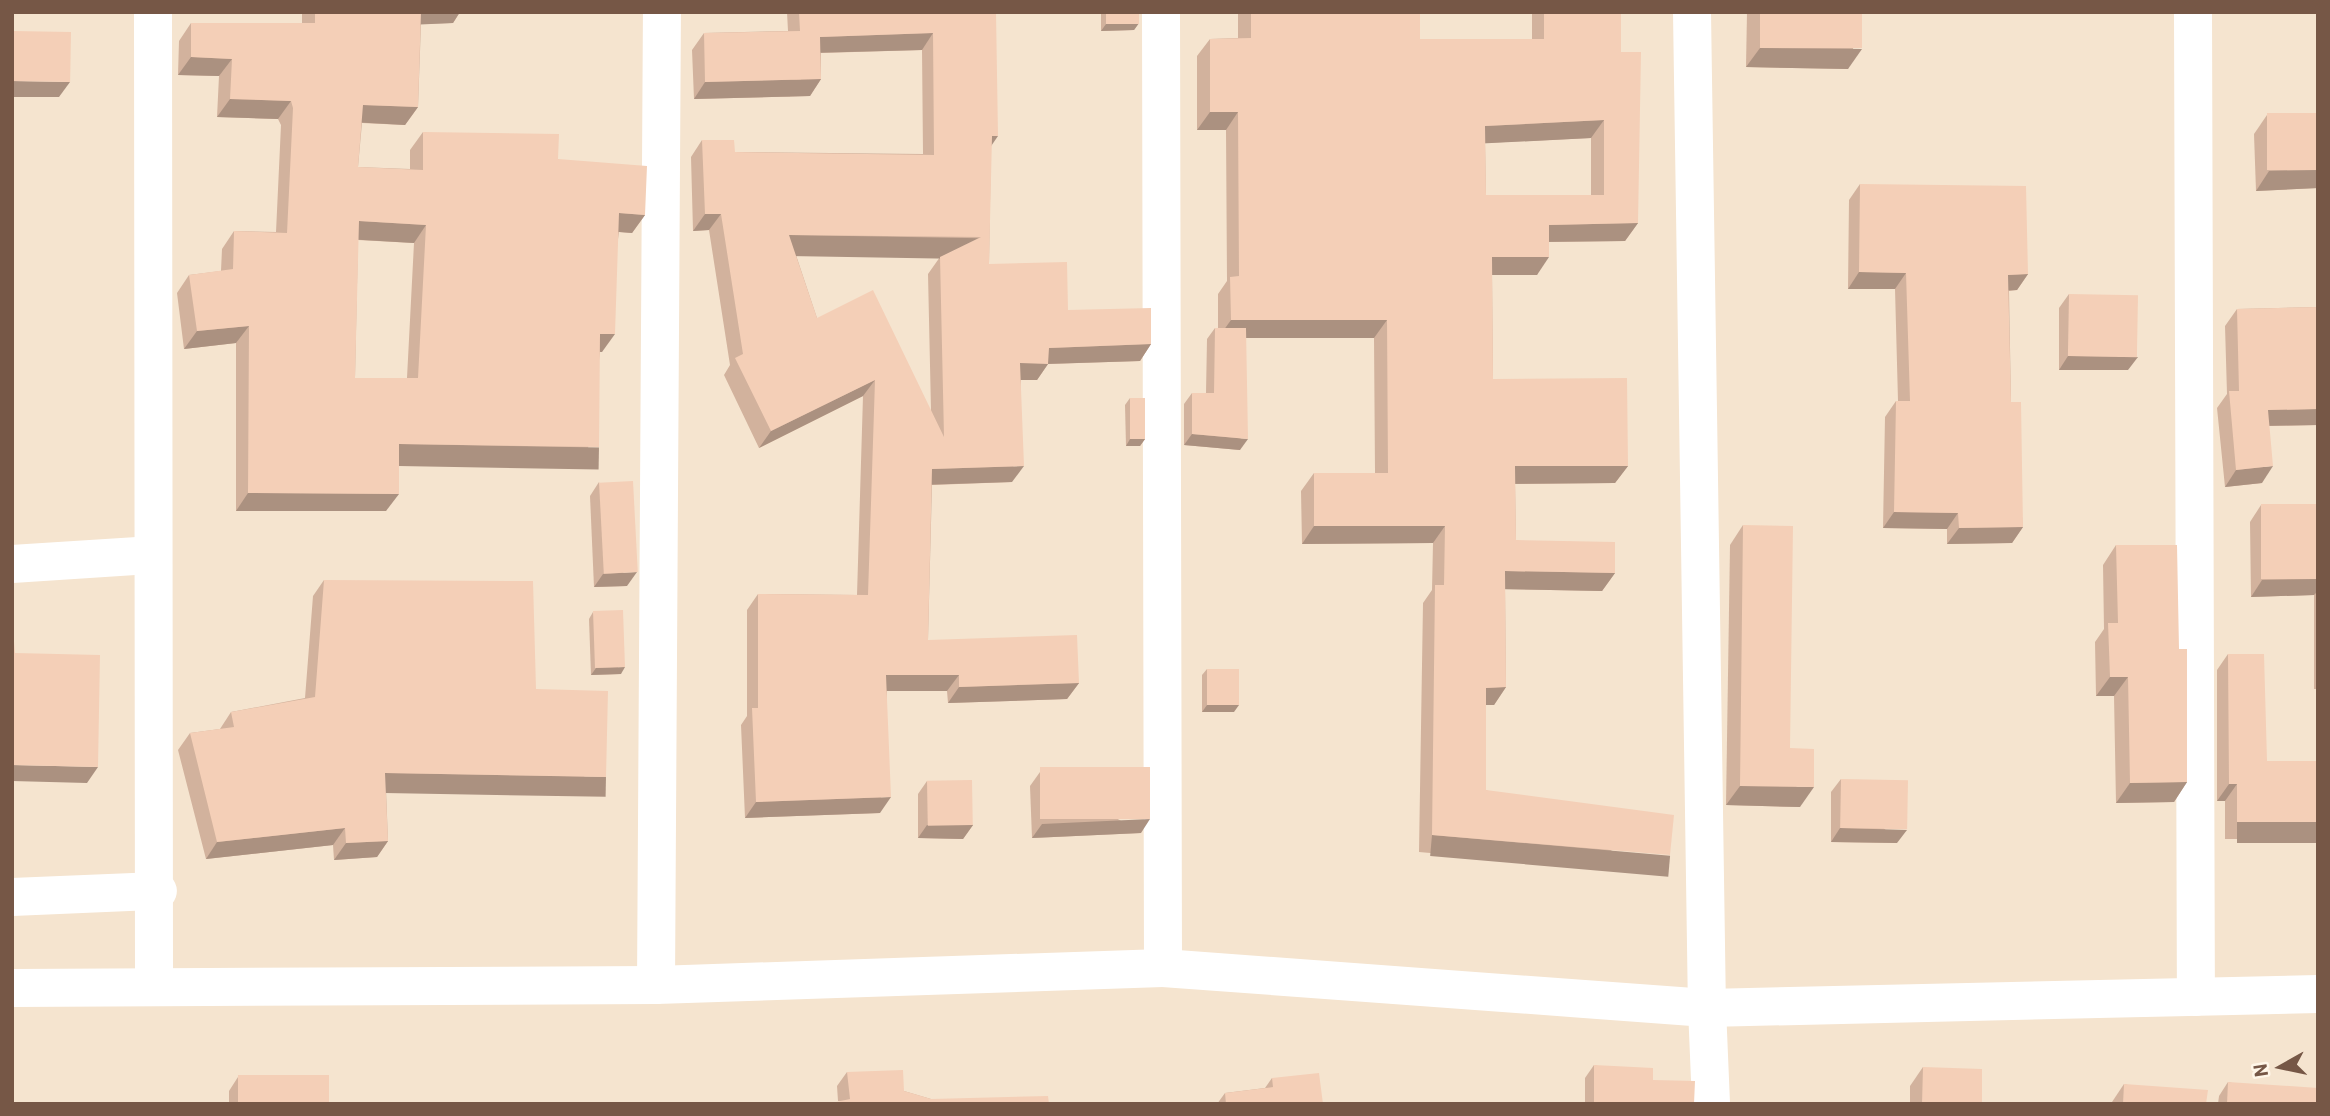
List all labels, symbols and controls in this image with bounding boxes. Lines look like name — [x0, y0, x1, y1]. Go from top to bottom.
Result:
north arrow — [2246, 1032, 2316, 1102]
text: N — [2247, 1062, 2272, 1078]

